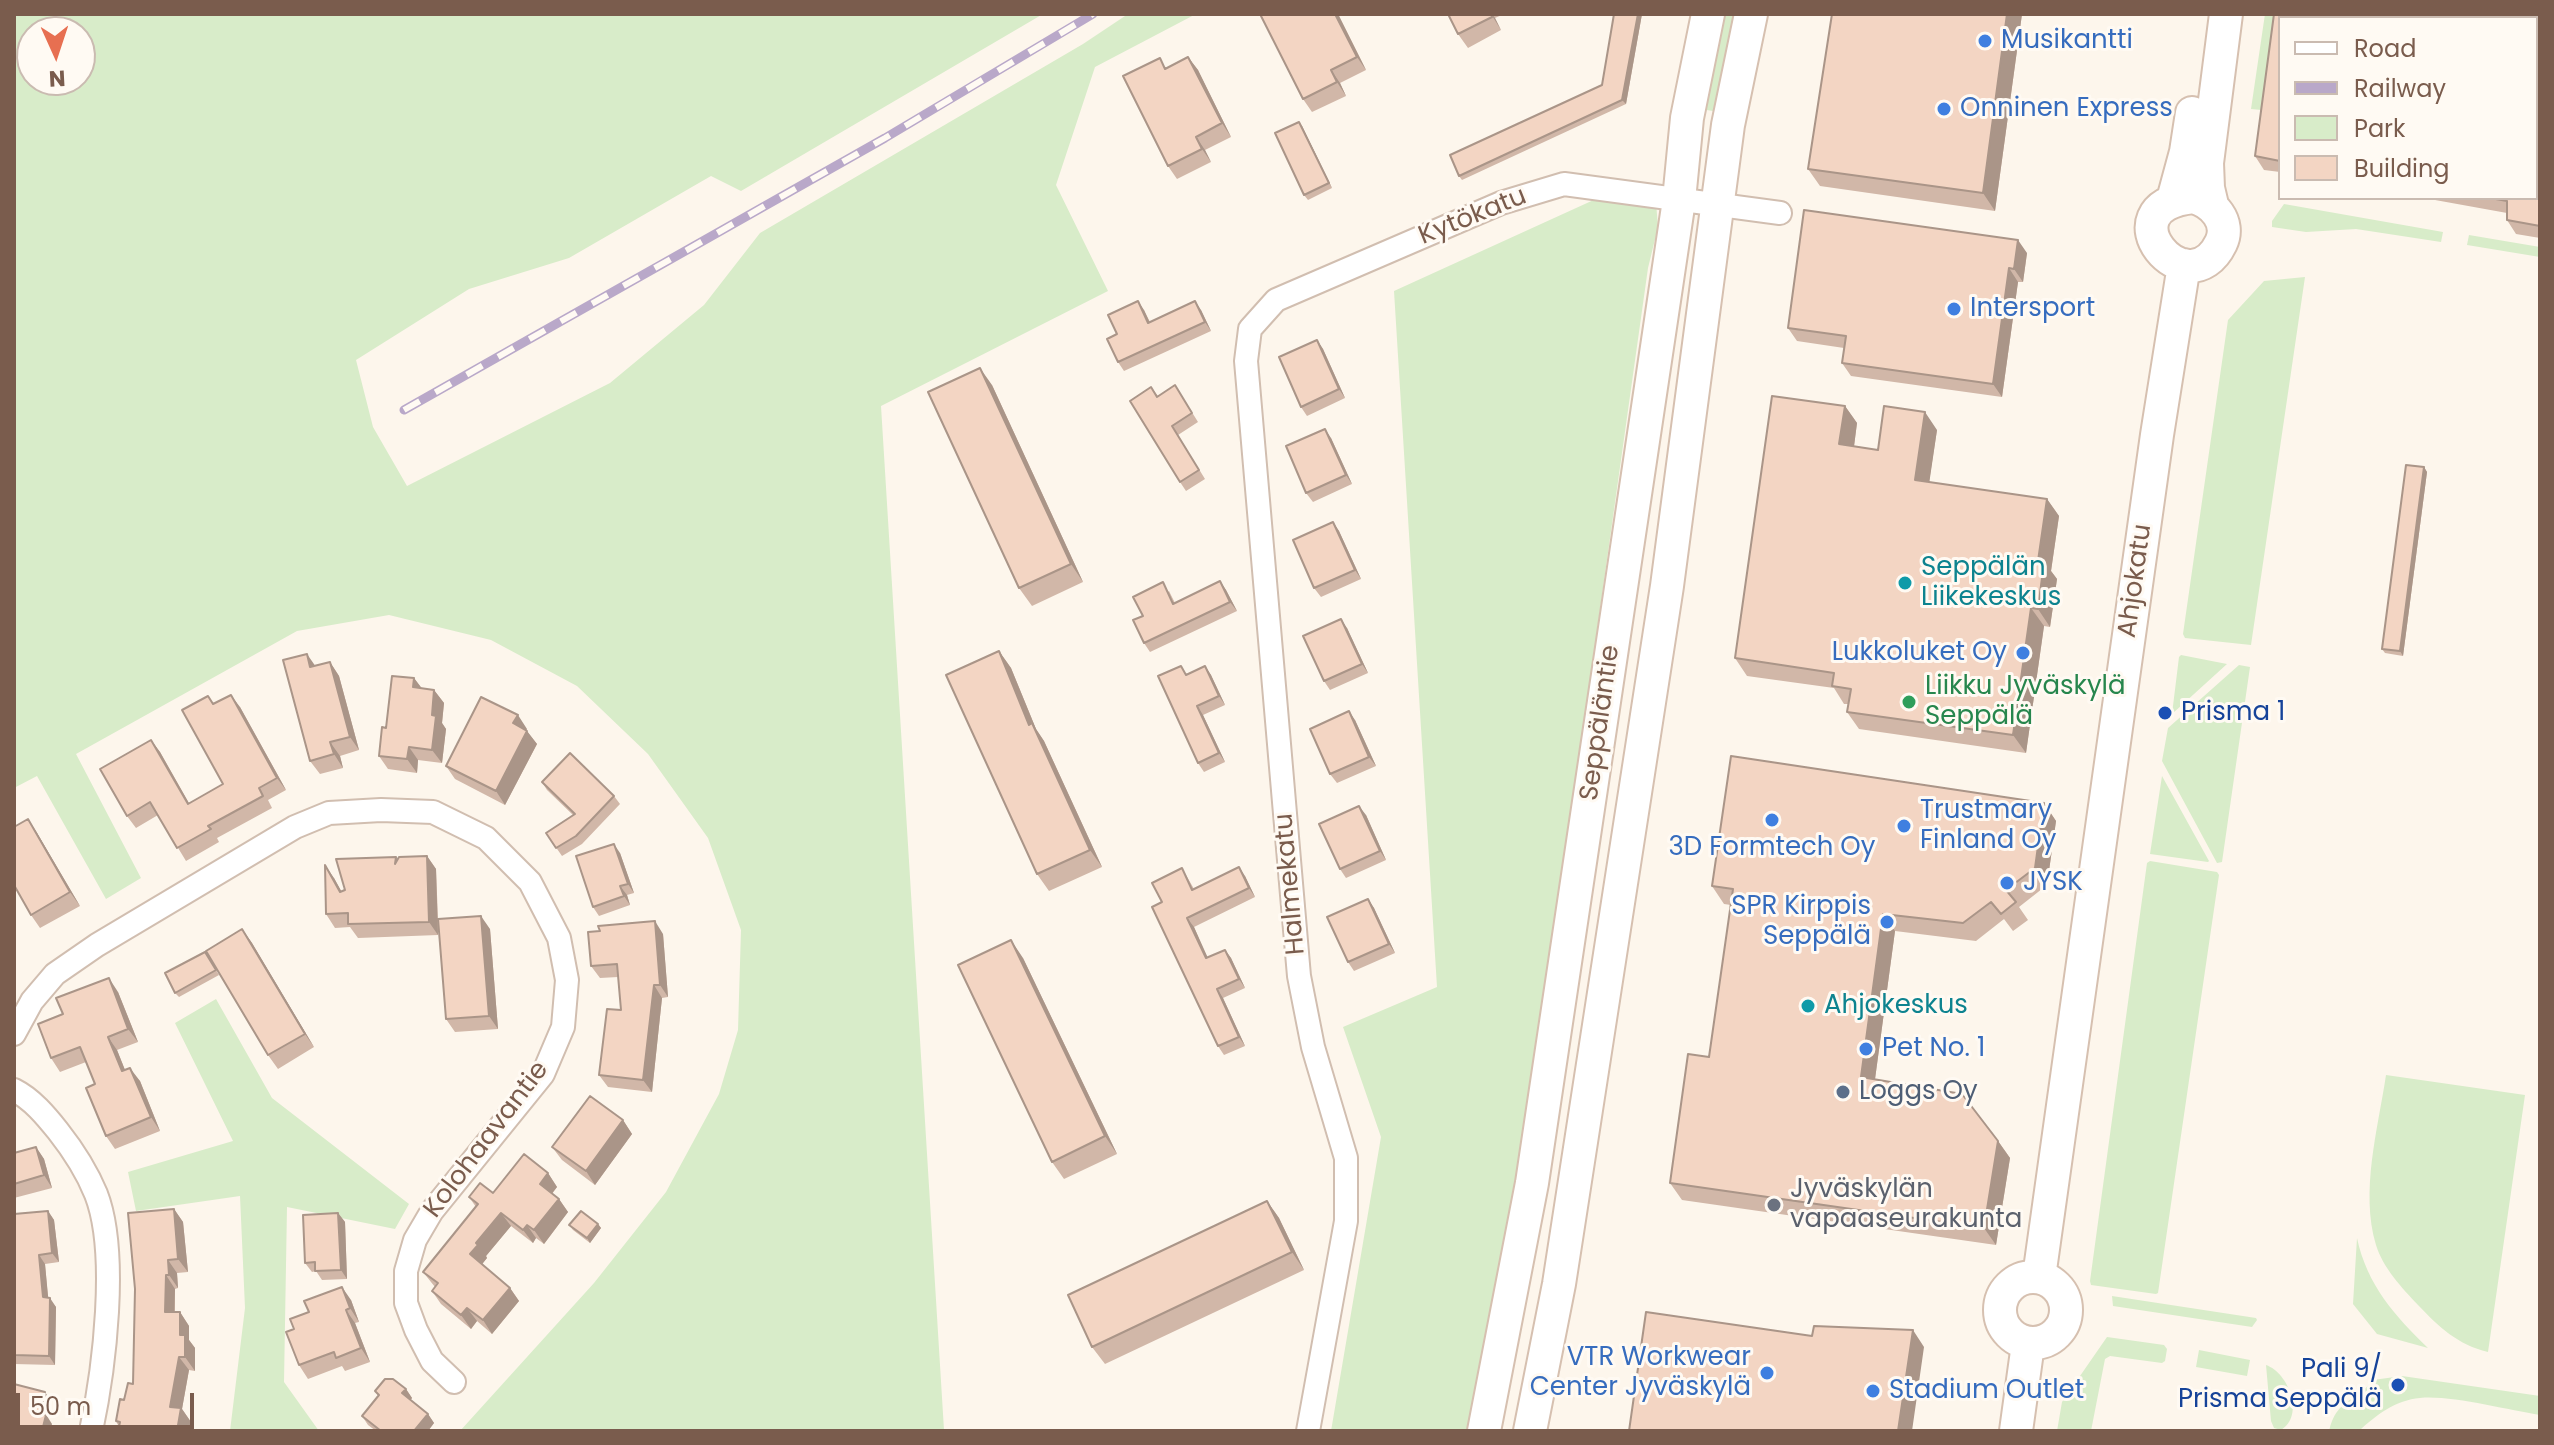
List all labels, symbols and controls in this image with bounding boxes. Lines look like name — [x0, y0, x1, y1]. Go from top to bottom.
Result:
north arrow — [16, 16, 96, 96]
legend — [2278, 16, 2538, 200]
place label: Musikantti — [2001, 25, 2133, 57]
marker: Musikantti — [1976, 32, 1994, 50]
text: Road — [2354, 32, 2416, 65]
text: N — [48, 63, 66, 94]
text: Railway — [2354, 72, 2446, 105]
place label: Onninen Express — [1960, 93, 2173, 125]
marker: Onninen Express — [1935, 100, 1953, 118]
text: Park — [2354, 112, 2405, 145]
text: Building — [2354, 152, 2450, 185]
street label: Kytökatu — [1415, 181, 1531, 253]
place label: Intersport — [1970, 293, 2095, 325]
marker: Intersport — [1945, 300, 1963, 318]
street label: Ahjokatu — [2113, 522, 2159, 640]
place label: Seppälän Liikekeskus — [1921, 552, 2061, 614]
marker: Seppälän Liikekeskus — [1896, 574, 1914, 592]
place label: Lukkoluket Oy — [1832, 637, 2007, 669]
street label: Seppäläntie — [1575, 643, 1627, 803]
marker: Lukkoluket Oy — [2014, 644, 2032, 662]
place label: Liikku Jyväskylä Seppälä — [1925, 671, 2126, 732]
marker: Liikku Jyväskylä Seppälä — [1900, 693, 1918, 711]
place label: Prisma 1 — [2181, 697, 2285, 729]
marker: Prisma 1 — [2156, 704, 2174, 722]
place label: Trustmary Finland Oy — [1920, 795, 2056, 856]
marker: 3D Formtech Oy — [1763, 811, 1781, 829]
street label: Halmekatu — [1269, 812, 1313, 956]
marker: Trustmary Finland Oy — [1895, 817, 1913, 835]
place label: 3D Formtech Oy — [1669, 832, 1875, 864]
place label: JYSK — [2023, 867, 2083, 899]
marker: JYSK — [1998, 874, 2016, 892]
place label: SPR Kirppis Seppälä — [1731, 891, 1871, 952]
marker: SPR Kirppis Seppälä — [1878, 913, 1896, 931]
place label: Ahjokeskus — [1824, 990, 1968, 1022]
marker: Ahjokeskus — [1799, 997, 1817, 1015]
place label: Pet No. 1 — [1882, 1033, 1985, 1065]
marker: Pet No. 1 — [1857, 1040, 1875, 1058]
street label: Kolohaavantie — [418, 1056, 556, 1224]
place label: Loggs Oy — [1859, 1076, 1978, 1108]
marker: Loggs Oy — [1834, 1083, 1852, 1101]
place label: Jyväskylän vapaaseurakunta — [1790, 1174, 2022, 1236]
marker: Jyväskylän vapaaseurakunta — [1765, 1196, 1783, 1214]
place label: VTR Workwear Center Jyväskylä — [1530, 1342, 1751, 1404]
place label: Pali 9/ Prisma Seppälä — [2178, 1354, 2382, 1416]
marker: VTR Workwear Center Jyväskylä — [1758, 1364, 1776, 1382]
place label: Stadium Outlet — [1889, 1375, 2084, 1407]
marker: Pali 9/ Prisma Seppälä — [2389, 1376, 2407, 1394]
scale bar — [20, 1377, 198, 1427]
marker: Stadium Outlet — [1864, 1382, 1882, 1400]
text: 50 m — [30, 1390, 91, 1423]

